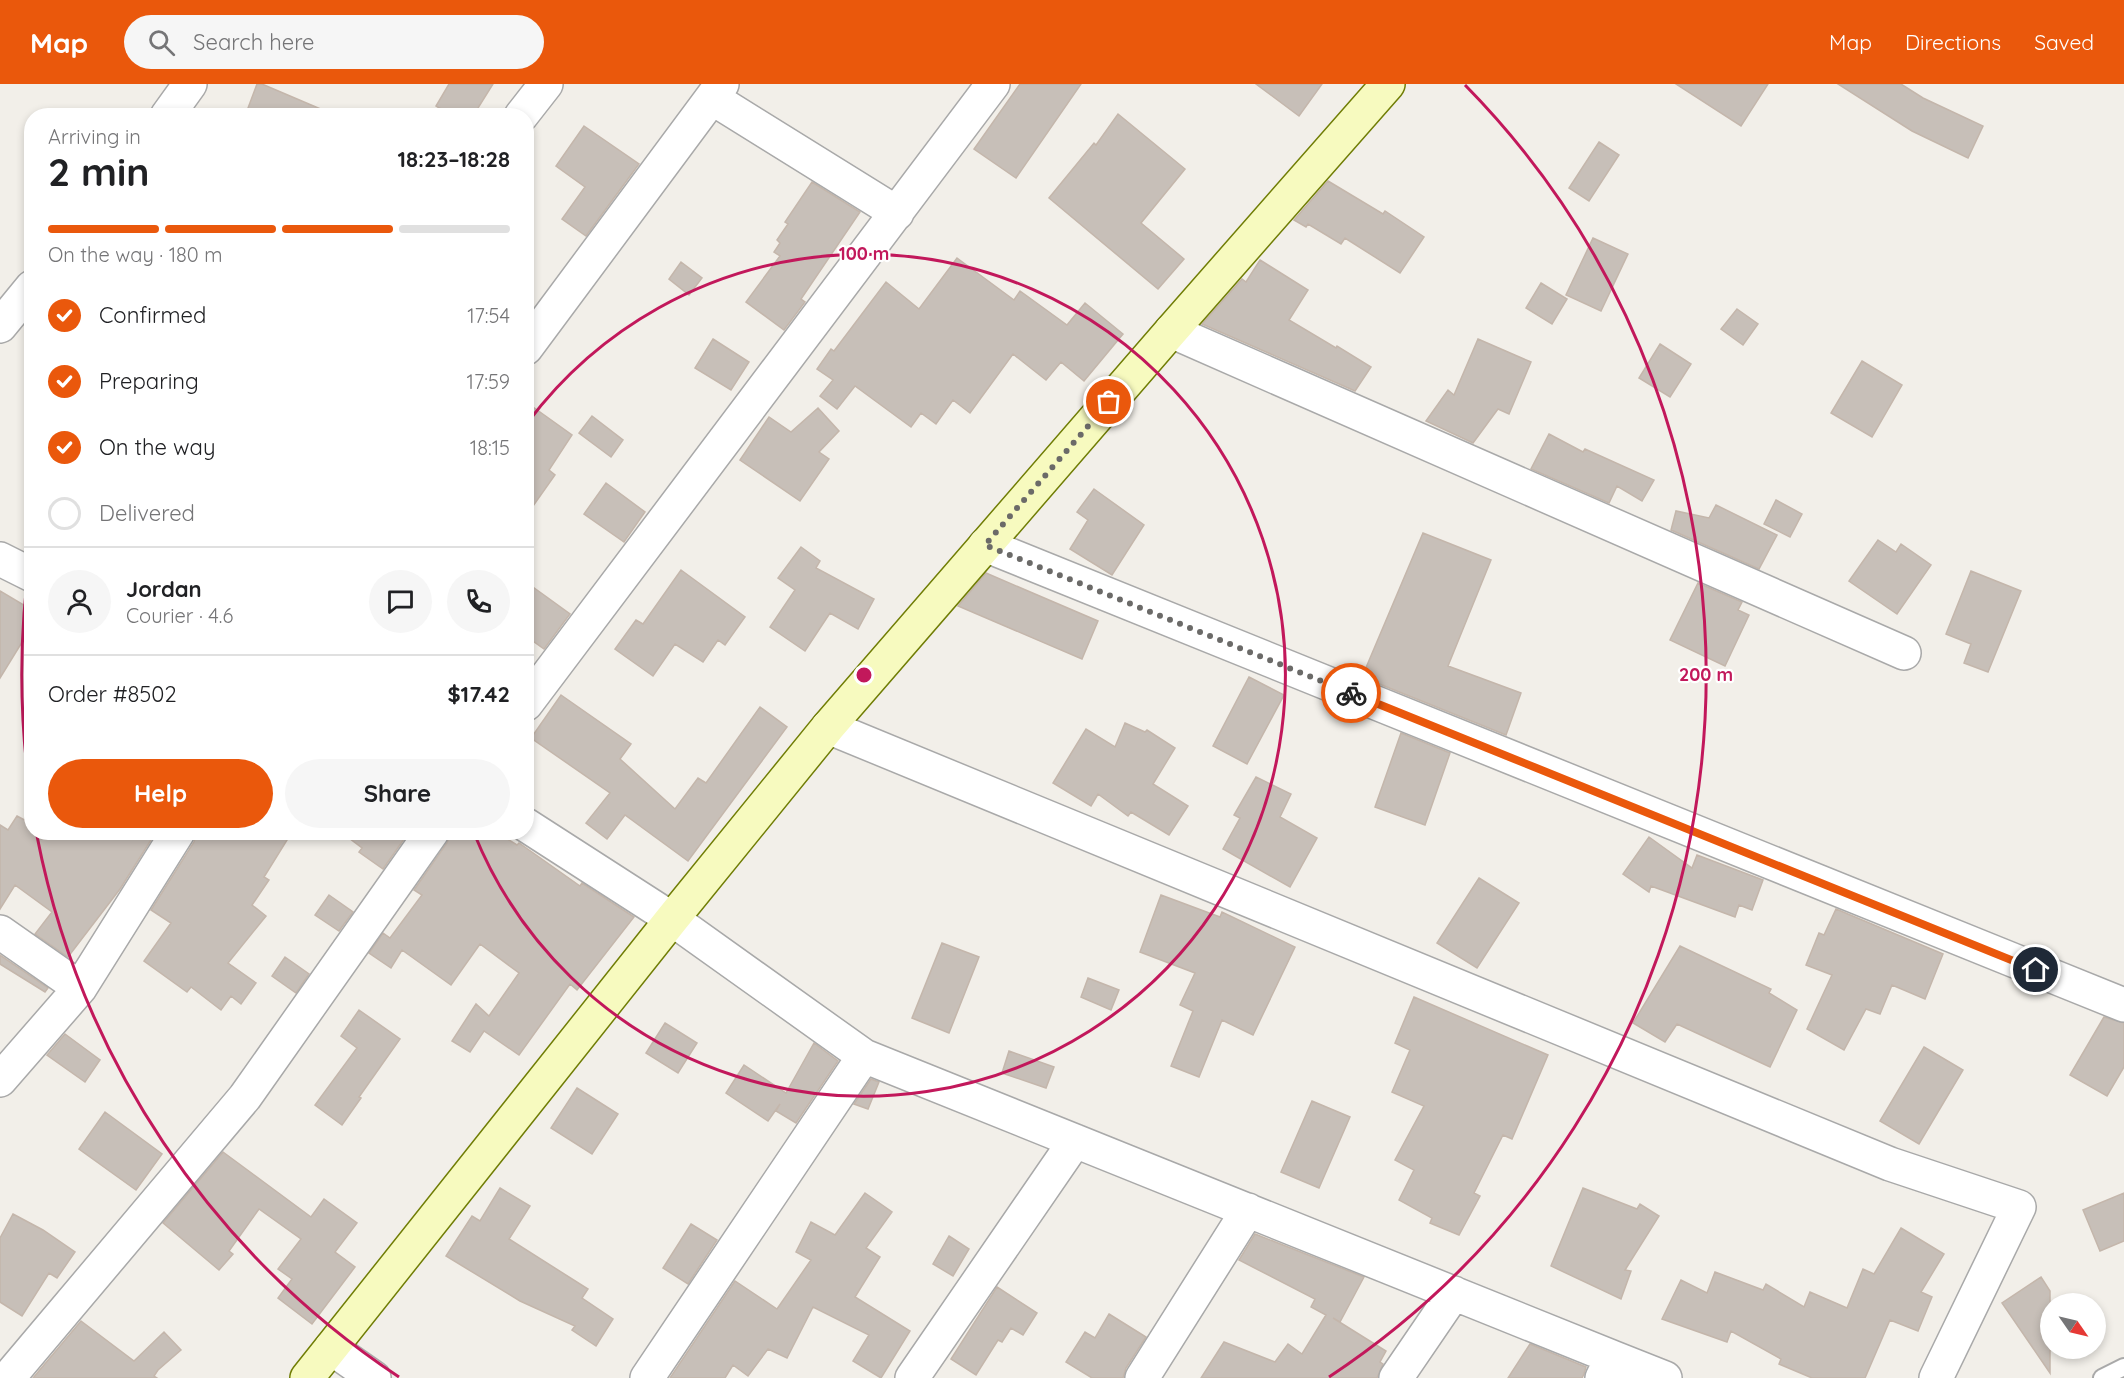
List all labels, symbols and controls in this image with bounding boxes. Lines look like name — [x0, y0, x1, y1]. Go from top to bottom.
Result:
search box — [124, 15, 544, 69]
text: Map — [30, 25, 88, 60]
icon: search — [145, 26, 178, 59]
text: Search here — [193, 28, 315, 56]
text: Map — [1829, 29, 1872, 55]
text: Directions — [1905, 29, 2001, 55]
text: Saved — [2034, 29, 2094, 55]
text: Arriving in — [48, 124, 141, 149]
text: 18:23–18:28 — [397, 145, 510, 173]
text: 2 min — [48, 147, 150, 196]
text: On the way · 180 m — [48, 242, 222, 267]
text: 100 m — [839, 242, 889, 265]
icon: check — [48, 299, 81, 332]
text: Confirmed — [99, 301, 206, 329]
text: 17:54 — [467, 303, 510, 328]
icon: check — [48, 365, 81, 398]
text: Preparing — [99, 367, 199, 395]
text: 17:59 — [467, 369, 510, 394]
pin — [1083, 376, 1134, 427]
icon: bag — [1092, 385, 1125, 418]
icon: check — [48, 431, 81, 464]
text: On the way — [99, 433, 215, 461]
text: 18:15 — [470, 435, 510, 460]
text: Delivered — [99, 499, 195, 527]
button: person — [48, 570, 111, 633]
button: chat — [369, 570, 432, 633]
button: phone — [447, 570, 510, 633]
text: Jordan — [126, 575, 202, 603]
text: Courier · 4.6 — [126, 603, 233, 628]
courier — [1321, 663, 1381, 723]
text: 200 m — [1679, 663, 1733, 686]
centre of rings — [854, 665, 874, 685]
icon: bike — [1335, 677, 1368, 710]
text: Order #8502 — [48, 680, 177, 708]
text: $17.42 — [447, 680, 510, 708]
button: Help — [48, 759, 273, 828]
button: Share — [285, 759, 510, 828]
pin — [2010, 944, 2061, 995]
icon: home — [2019, 953, 2052, 986]
north arrow — [2040, 1293, 2106, 1359]
map controls — [2040, 1293, 2106, 1359]

